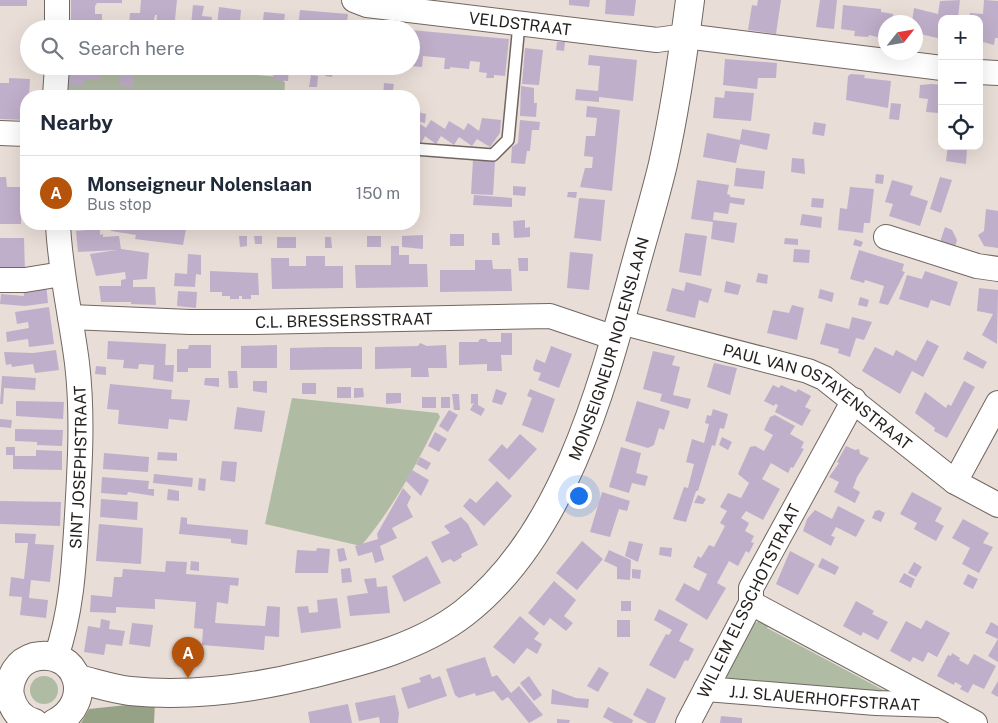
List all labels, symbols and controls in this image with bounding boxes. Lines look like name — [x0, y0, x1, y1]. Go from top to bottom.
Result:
street label: VELDSTRAAT — [468, 8, 573, 39]
north arrow — [878, 15, 923, 60]
map controls — [938, 15, 983, 150]
button: + — [938, 15, 983, 60]
search box — [20, 20, 420, 75]
icon: search — [38, 34, 66, 62]
text: Search here — [78, 37, 185, 59]
button: − — [938, 60, 983, 105]
button: locate — [938, 105, 983, 150]
text: Nearby — [40, 110, 113, 135]
text: Monseigneur Nolenslaan — [87, 173, 312, 195]
text: A — [50, 184, 62, 203]
text: 150 m — [356, 184, 400, 203]
text: Bus stop — [87, 195, 151, 214]
street label: MONSEIGNEUR NOLENSLAAN — [564, 235, 652, 463]
street label: C.L. BRESSERSSTRAAT — [255, 309, 433, 331]
street label: PAUL VAN OSTAYENSTRAAT — [721, 340, 916, 454]
street label: SINT JOSEPHSTRAAT — [65, 384, 90, 549]
your location — [566, 483, 592, 509]
street label: WILLEM ELSSCHOTSTRAAT — [694, 500, 805, 701]
pin: A — [172, 637, 204, 678]
street label: J.J. SLAUERHOFFSTRAAT — [729, 681, 921, 714]

